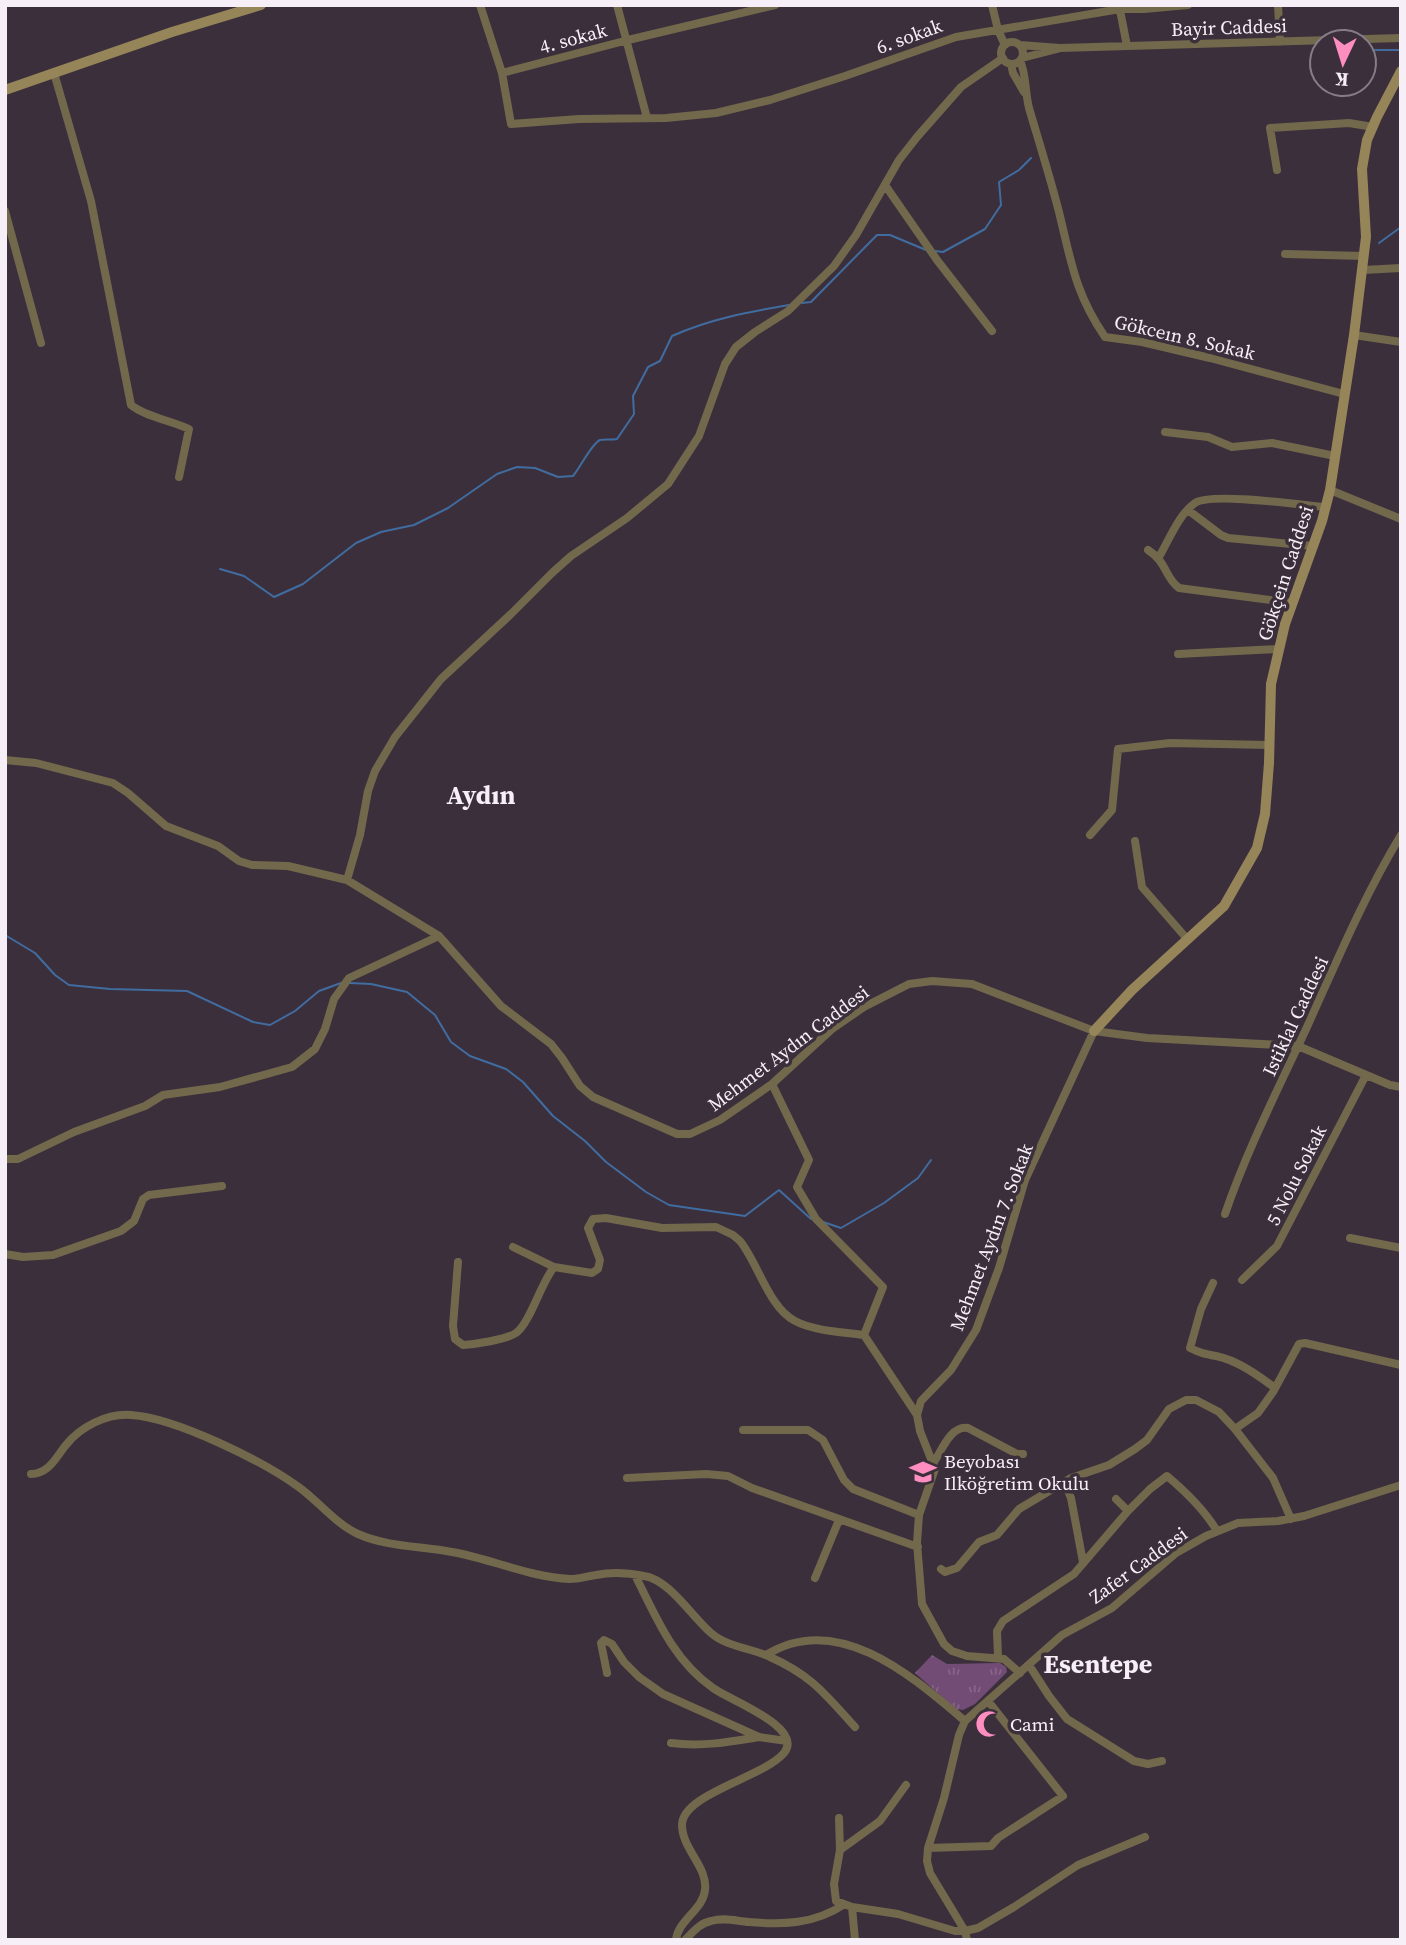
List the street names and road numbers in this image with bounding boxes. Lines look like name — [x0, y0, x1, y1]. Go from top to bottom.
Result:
street label: 6. sokak — [872, 12, 946, 60]
street label: Bayir Caddesi — [1171, 12, 1288, 42]
street label: 4. sokak — [537, 16, 610, 59]
street label: Gökceın 8. Sokak — [1112, 308, 1259, 366]
street label: Gökçein Caddesi — [1251, 502, 1319, 644]
street label: Istiklal Caddesi — [1256, 952, 1334, 1080]
street label: Mehmet Aydın Caddesi — [702, 979, 874, 1117]
street label: 5 Nolu Sokak — [1260, 1120, 1333, 1230]
street label: Mehmet Aydın 7. Sokak — [943, 1139, 1039, 1334]
street label: Zafer Caddesi — [1084, 1520, 1193, 1609]

